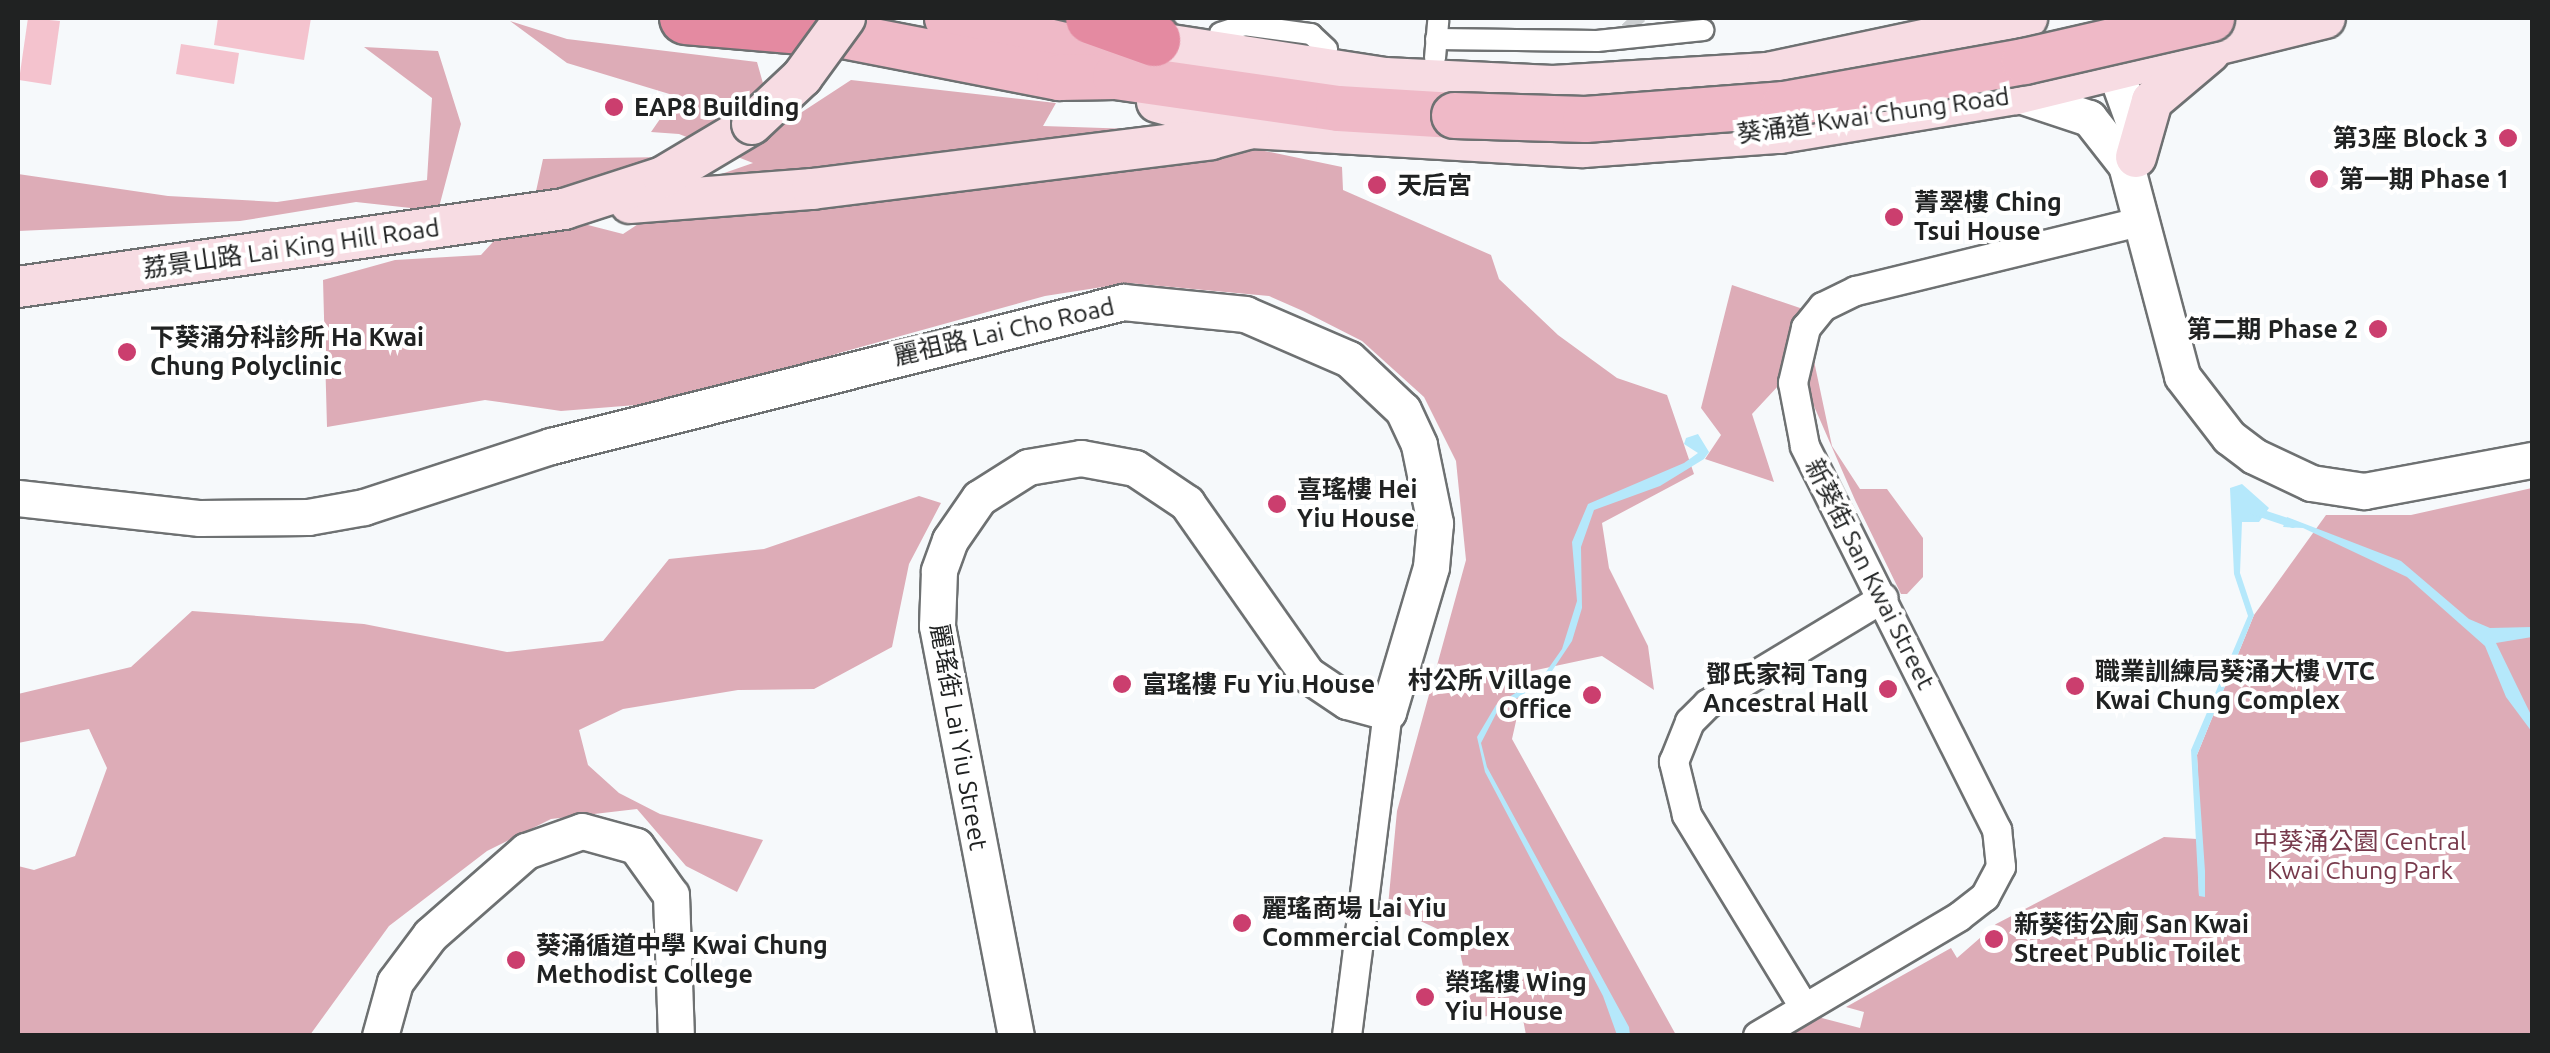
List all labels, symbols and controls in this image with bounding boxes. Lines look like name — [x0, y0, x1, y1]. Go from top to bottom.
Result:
street label: 葵涌道 Kwai Chung Road — [1735, 81, 2011, 149]
place label: EAP8 Building — [634, 92, 799, 122]
marker: EAP8 Building — [603, 96, 625, 118]
place label: 第3座 Block 3 — [2332, 123, 2488, 153]
marker: 第3座 Block 3 — [2497, 127, 2519, 149]
place label: 第一期 Phase 1 — [2339, 164, 2510, 194]
marker: 第一期 Phase 1 — [2308, 168, 2330, 190]
place label: 天后宮 — [1397, 170, 1472, 200]
marker: 天后宮 — [1366, 174, 1388, 196]
place label: 菁翠樓 Ching Tsui House — [1914, 188, 2062, 247]
marker: 菁翠樓 Ching Tsui House — [1883, 206, 1905, 228]
street label: 荔景山路 Lai King Hill Road — [141, 212, 441, 284]
street label: 麗祖路 Lai Cho Road — [891, 291, 1117, 371]
place label: 第二期 Phase 2 — [2187, 314, 2358, 344]
marker: 第二期 Phase 2 — [2367, 318, 2389, 340]
place label: 下葵涌分科診所 Ha Kwai Chung Polyclinic — [150, 323, 424, 382]
marker: 下葵涌分科診所 Ha Kwai Chung Polyclinic — [114, 339, 140, 365]
street label: 新葵街 San Kwai Street — [1799, 454, 1941, 694]
place label: 喜瑤樓 Hei Yiu House — [1297, 475, 1417, 534]
marker: 喜瑤樓 Hei Yiu House — [1266, 493, 1288, 515]
street label: 麗瑤街 Lai Yiu Street — [924, 621, 994, 853]
place label: 職業訓練局葵涌大樓 VTC Kwai Chung Complex — [2095, 657, 2375, 716]
place label: 鄧氏家祠 Tang Ancestral Hall — [1703, 660, 1868, 719]
place label: 村公所 Village Office — [1408, 666, 1572, 725]
place label: 富瑤樓 Fu Yiu House — [1142, 669, 1375, 699]
marker: 富瑤樓 Fu Yiu House — [1111, 673, 1133, 695]
marker: 職業訓練局葵涌大樓 VTC Kwai Chung Complex — [2064, 675, 2086, 697]
marker: 鄧氏家祠 Tang Ancestral Hall — [1877, 678, 1899, 700]
marker: 村公所 Village Office — [1581, 684, 1603, 706]
park label: 中葵涌公園 Central Kwai Chung Park — [2254, 827, 2466, 886]
place label: 麗瑤商場 Lai Yiu Commercial Complex — [1262, 894, 1510, 953]
place label: 新葵街公廁 San Kwai Street Public Toilet — [2014, 910, 2249, 969]
marker: 麗瑤商場 Lai Yiu Commercial Complex — [1231, 912, 1253, 934]
marker: 新葵街公廁 San Kwai Street Public Toilet — [1983, 928, 2005, 950]
place label: 葵涌循道中學 Kwai Chung Methodist College — [536, 931, 828, 990]
marker: 葵涌循道中學 Kwai Chung Methodist College — [505, 949, 527, 971]
place label: 榮瑤樓 Wing Yiu House — [1445, 968, 1587, 1027]
marker: 榮瑤樓 Wing Yiu House — [1414, 986, 1436, 1008]

